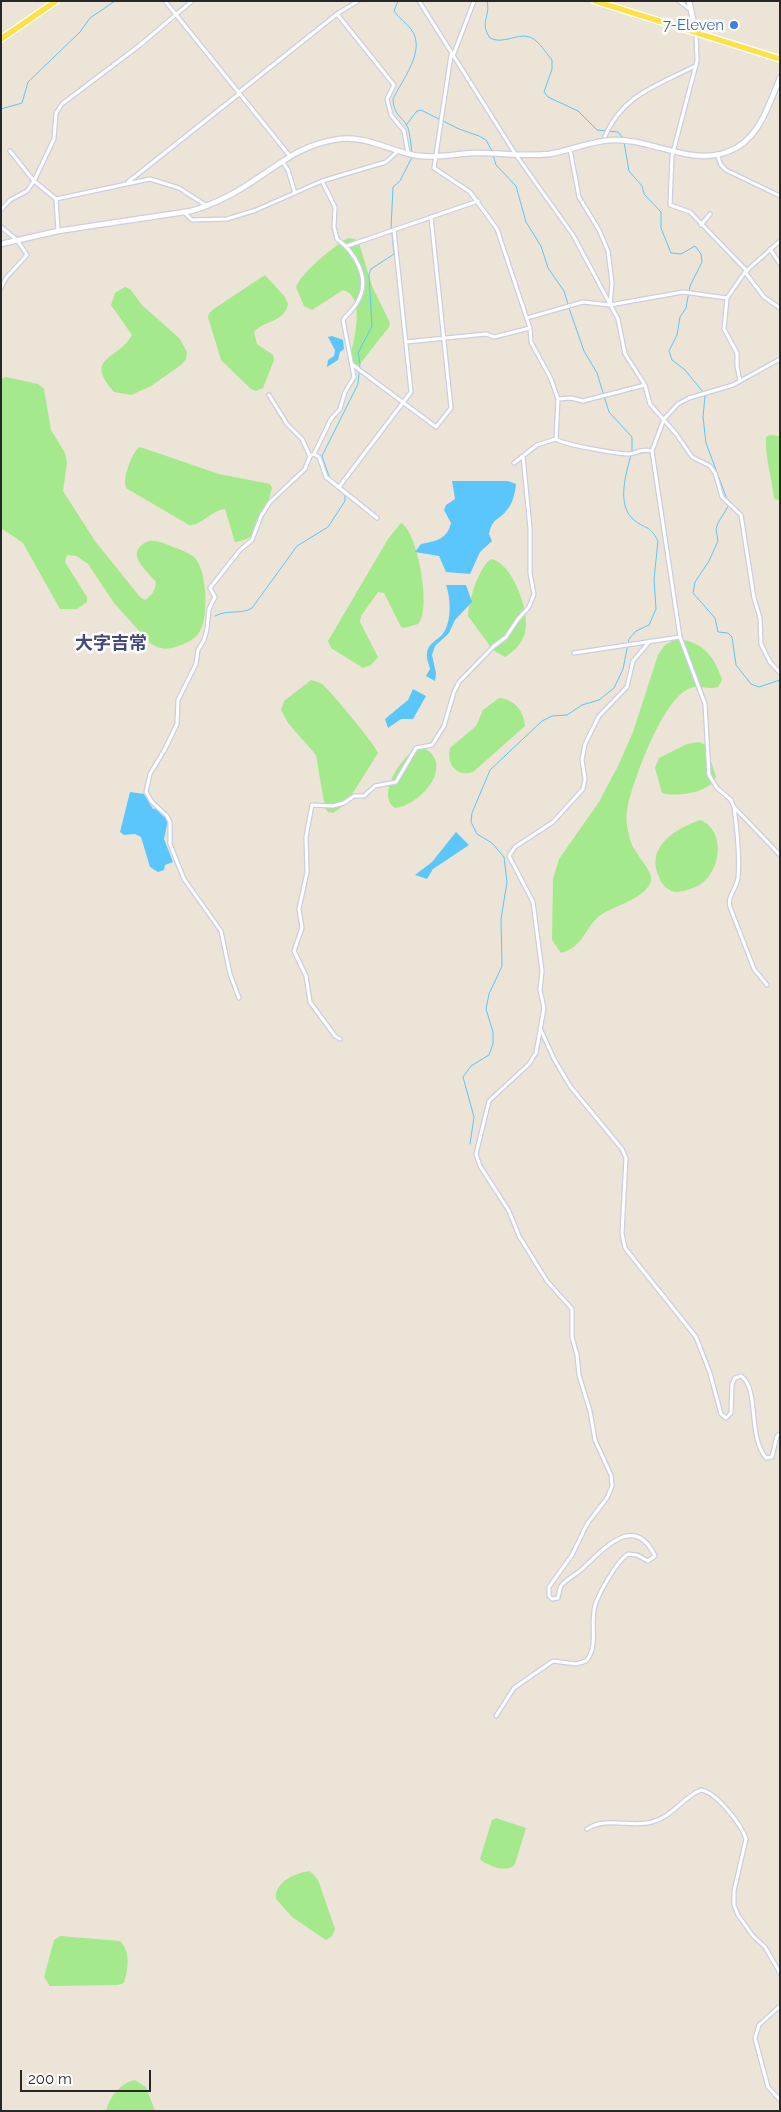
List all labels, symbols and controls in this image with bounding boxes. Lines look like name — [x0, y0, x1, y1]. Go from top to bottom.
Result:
place label: 7-Eleven — [663, 16, 724, 34]
marker: 7-Eleven — [728, 19, 740, 31]
district label: 大字吉常 — [75, 633, 147, 655]
scale bar — [22, 2060, 154, 2092]
text: 200 m — [28, 2070, 72, 2088]

